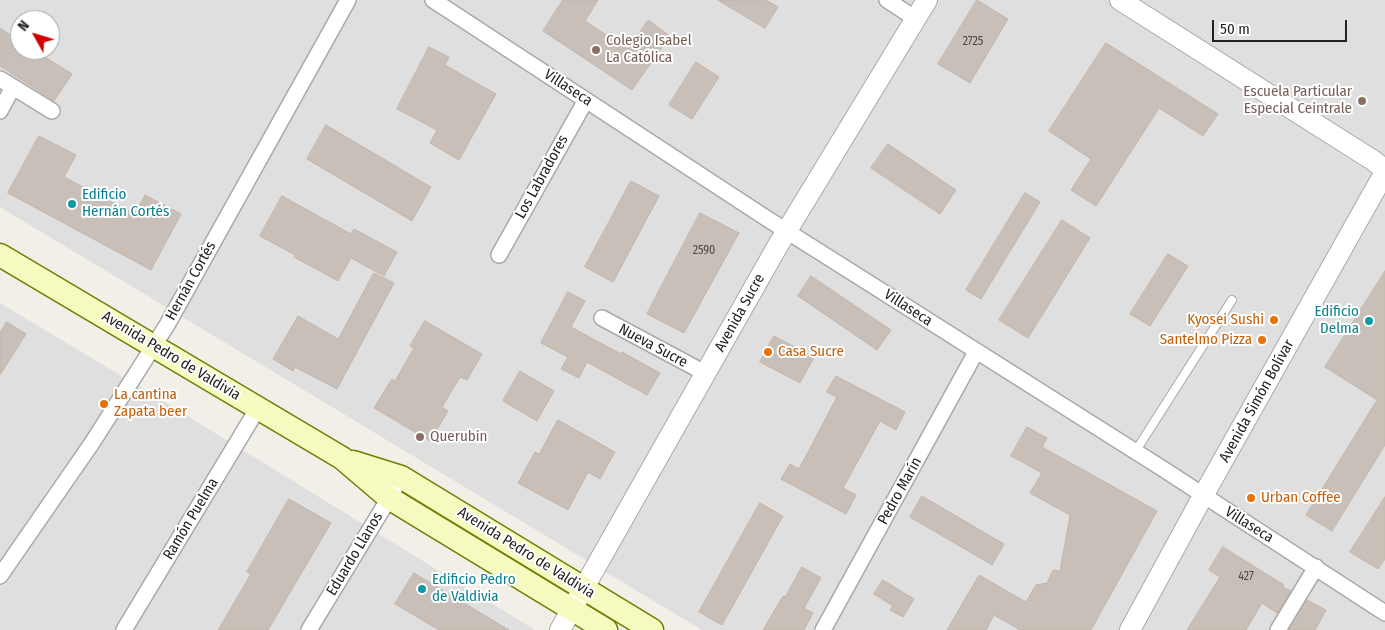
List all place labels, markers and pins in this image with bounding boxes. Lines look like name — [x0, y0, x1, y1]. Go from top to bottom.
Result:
place label: Colegio Isabel La Católica — [606, 32, 692, 67]
marker: Colegio Isabel La Católica — [590, 44, 602, 56]
place label: Escuela Particular Especial Ceintrale — [1243, 83, 1352, 118]
marker: Escuela Particular Especial Ceintrale — [1356, 95, 1368, 107]
place label: Edificio Hernán Cortés — [82, 186, 169, 221]
marker: Edificio Hernán Cortés — [66, 198, 78, 210]
place label: Edificio Delma — [1315, 303, 1359, 338]
place label: Kyosei Sushi — [1187, 311, 1264, 329]
marker: Kyosei Sushi — [1268, 314, 1280, 326]
marker: Edificio Delma — [1363, 315, 1375, 327]
place label: Santelmo Pizza — [1160, 331, 1252, 349]
marker: Santelmo Pizza — [1256, 334, 1268, 346]
place label: Casa Sucre — [778, 343, 844, 361]
marker: Casa Sucre — [762, 346, 774, 358]
place label: La cantina Zapata beer — [114, 386, 187, 421]
marker: La cantina Zapata beer — [98, 398, 110, 410]
place label: Querubin — [430, 428, 487, 446]
marker: Querubin — [414, 431, 426, 443]
place label: Urban Coffee — [1261, 489, 1341, 507]
marker: Urban Coffee — [1245, 492, 1257, 504]
place label: Edificio Pedro de Valdivia — [432, 571, 516, 606]
marker: Edificio Pedro de Valdivia — [416, 583, 428, 595]

